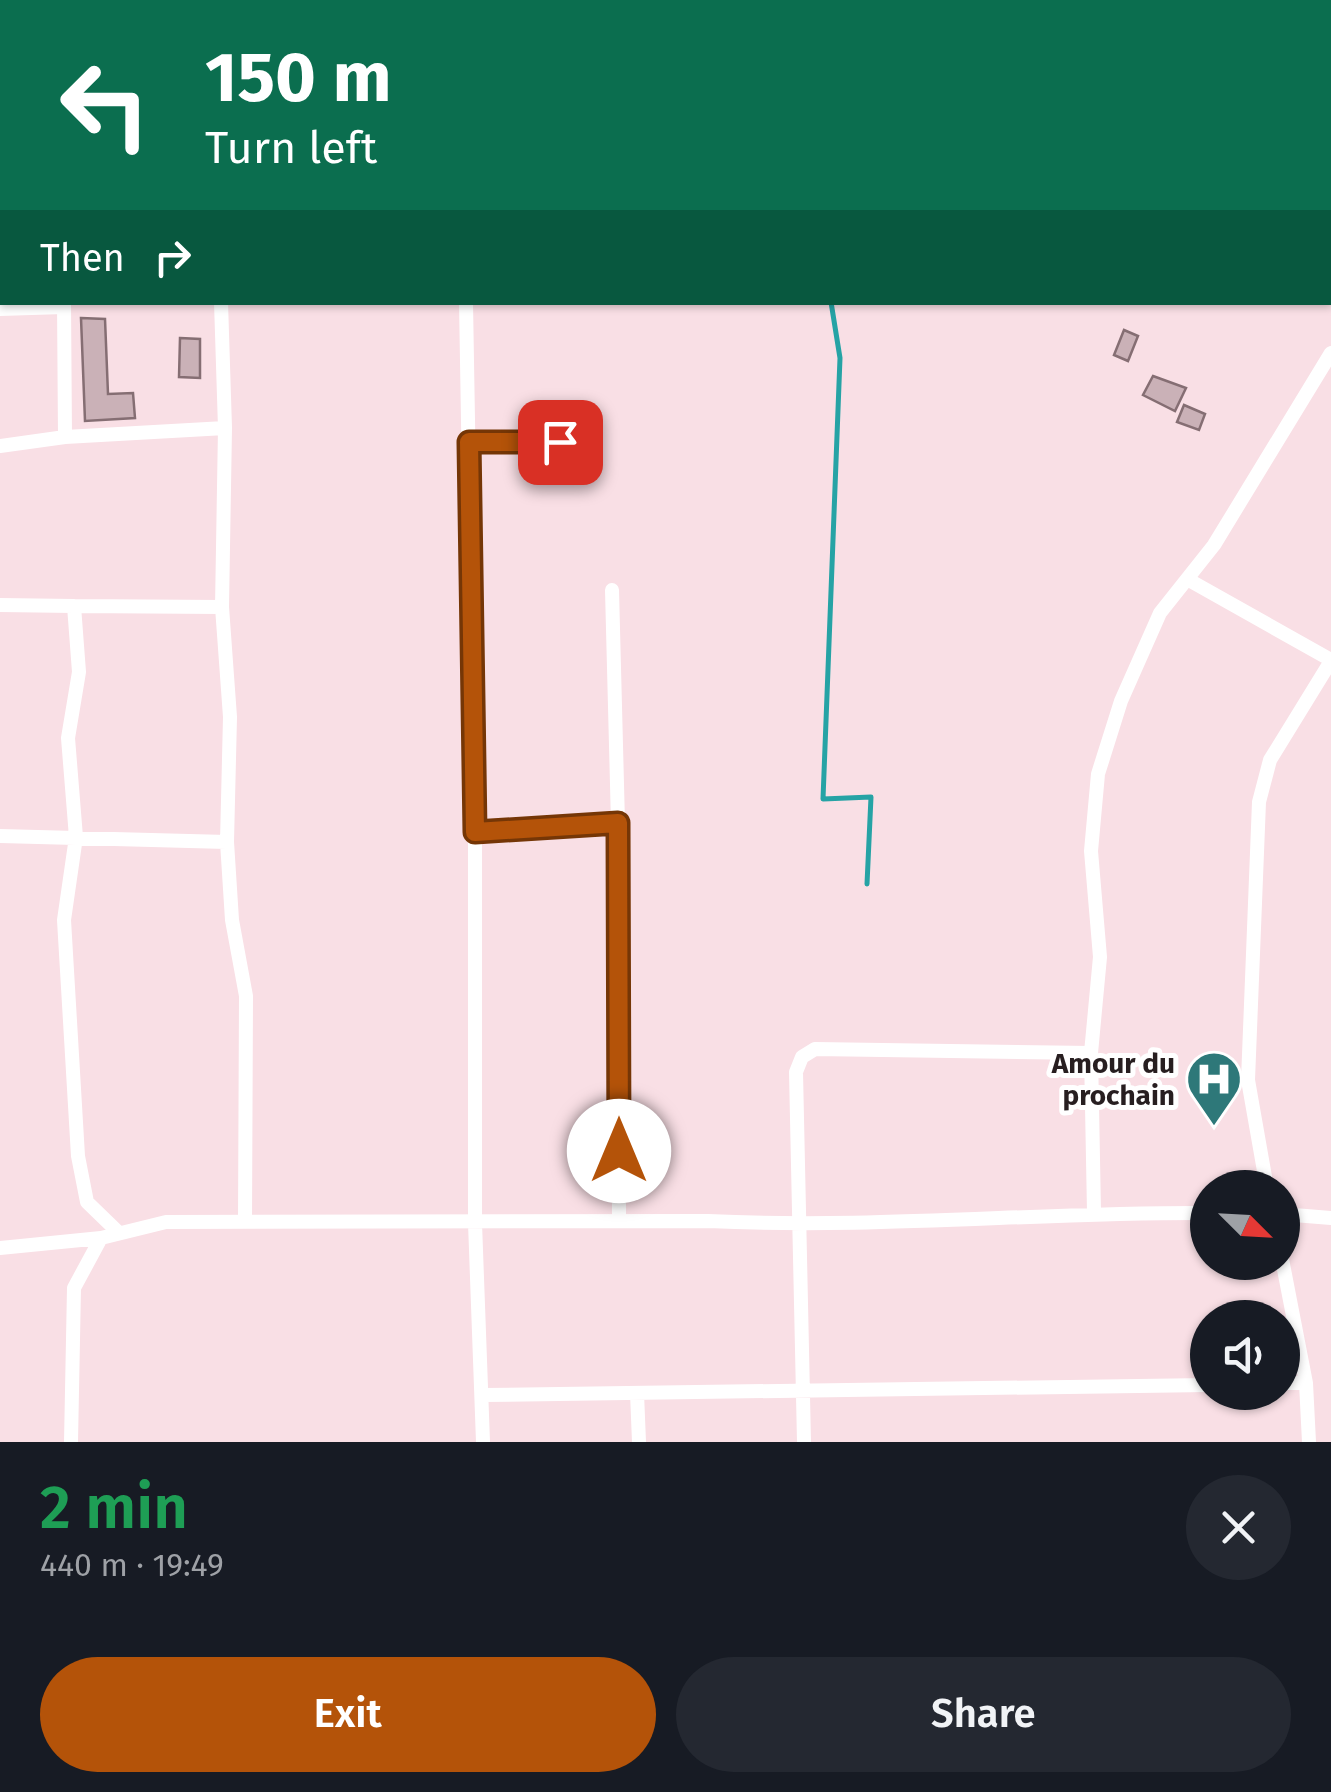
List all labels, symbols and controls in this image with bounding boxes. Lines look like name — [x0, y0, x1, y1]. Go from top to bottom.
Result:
text: 150 m — [205, 36, 392, 120]
icon: left — [40, 40, 170, 170]
text: Turn left — [205, 121, 377, 175]
icon: right — [145, 230, 200, 285]
text: Then — [40, 235, 125, 281]
pin — [518, 400, 603, 485]
icon: arrive — [533, 415, 588, 470]
place label: Amour du prochain — [1051, 1047, 1175, 1112]
hospital icon: Amour du prochain — [1184, 1049, 1244, 1128]
position arrow — [567, 1099, 671, 1203]
north arrow — [1190, 1170, 1300, 1280]
map controls — [1190, 1170, 1300, 1410]
button: sound — [1190, 1300, 1300, 1410]
text: 2 min — [40, 1472, 188, 1544]
button: close — [1186, 1475, 1291, 1580]
text: 440 m · 19:49 — [40, 1546, 224, 1584]
button: Exit — [40, 1657, 656, 1772]
button: Share — [676, 1657, 1291, 1772]

